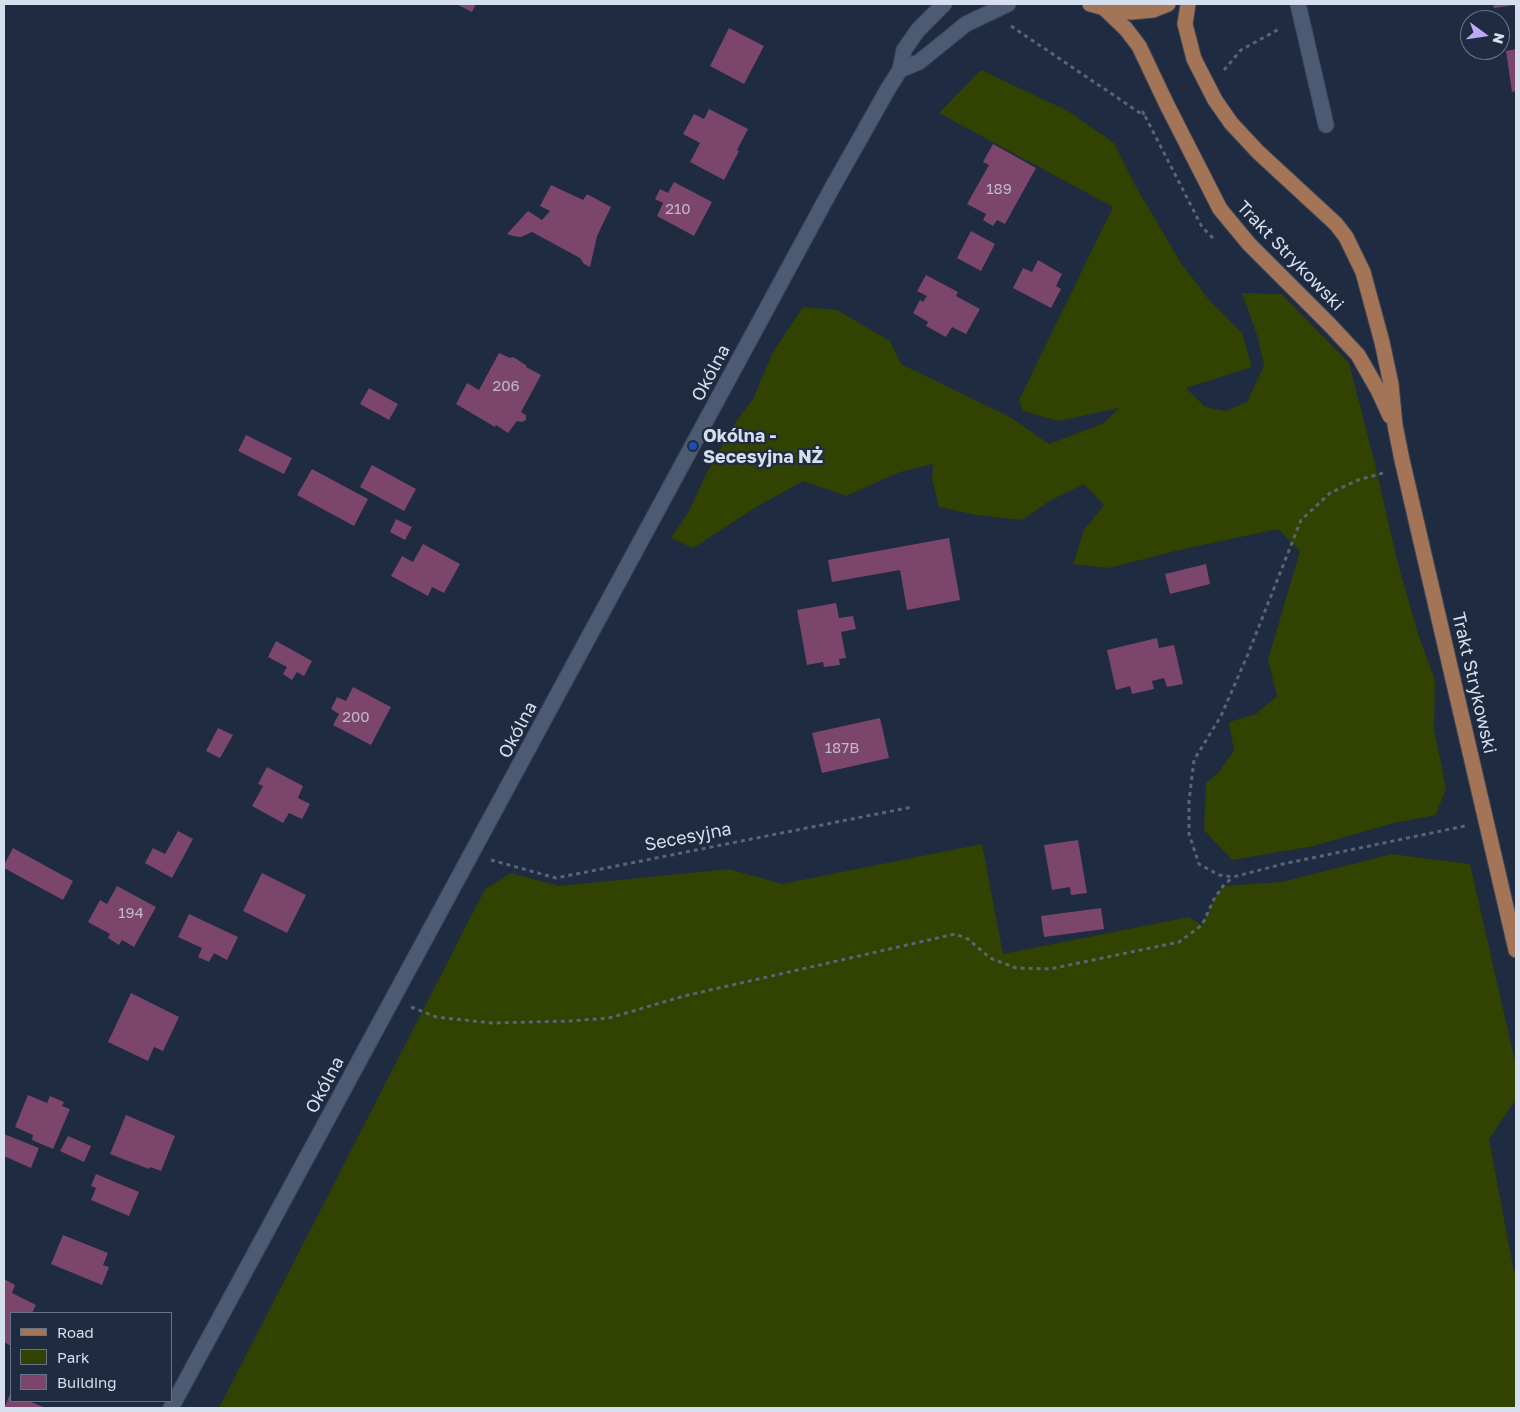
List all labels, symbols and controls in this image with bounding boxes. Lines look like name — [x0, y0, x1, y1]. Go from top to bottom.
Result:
north arrow — [1460, 10, 1510, 60]
text: N — [1490, 31, 1509, 46]
house number: 189 — [986, 180, 1012, 198]
street label: Trakt Strykowski — [1232, 197, 1348, 315]
house number: 210 — [665, 200, 691, 218]
street label: Okólna — [687, 341, 735, 405]
house number: 206 — [492, 377, 520, 395]
place label: Okólna - Secesyjna NŻ — [703, 425, 823, 468]
marker: Okólna - Secesyjna NŻ — [687, 440, 699, 452]
street label: Trakt Strykowski — [1447, 610, 1501, 756]
street label: Okólna — [494, 698, 542, 762]
house number: 200 — [342, 708, 370, 726]
house number: 187B — [825, 739, 859, 757]
street label: Secesyjna — [643, 818, 733, 856]
house number: 194 — [118, 904, 144, 922]
street label: Okólna — [301, 1053, 349, 1117]
legend — [10, 1312, 172, 1402]
text: Road — [57, 1323, 94, 1341]
text: Park — [57, 1348, 89, 1366]
text: Building — [57, 1373, 117, 1391]

